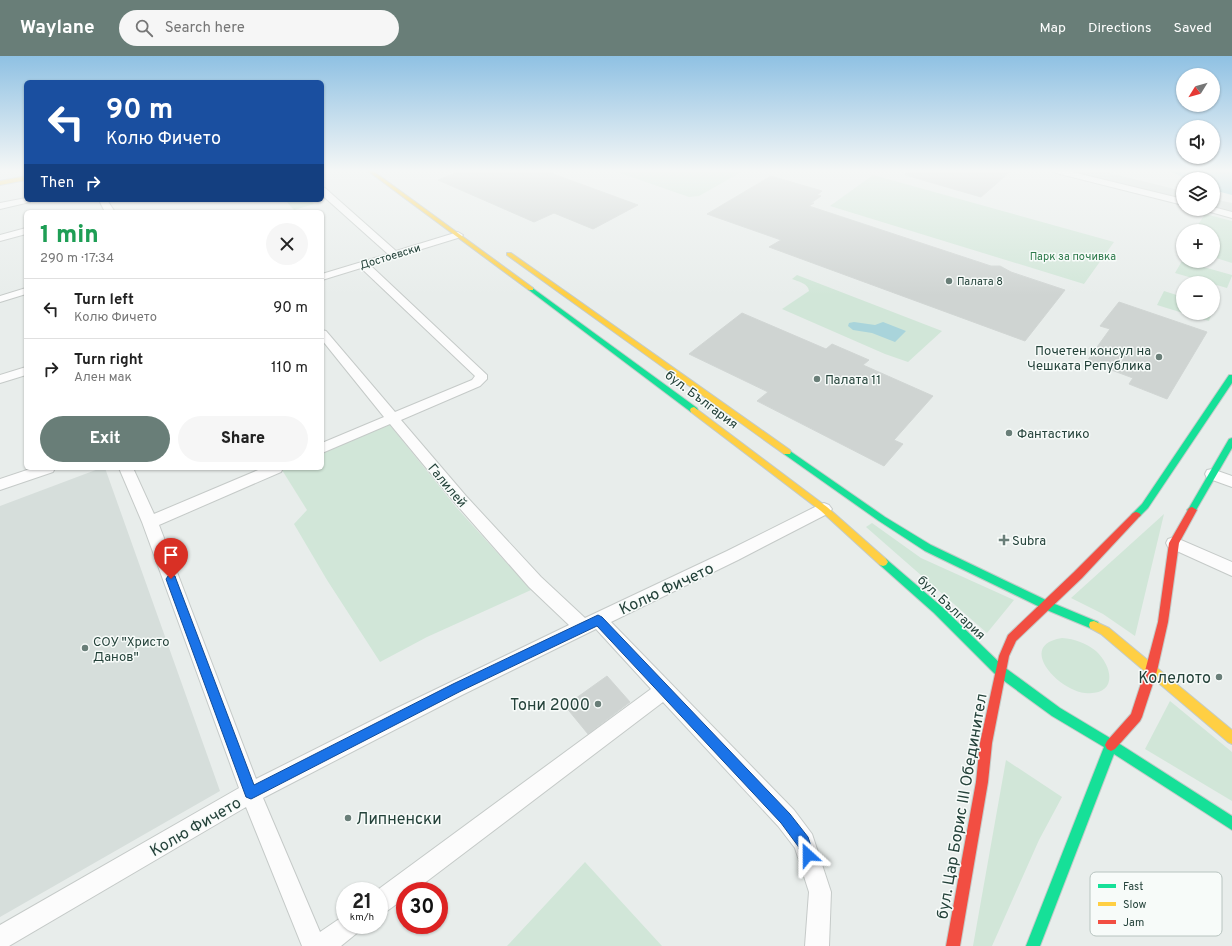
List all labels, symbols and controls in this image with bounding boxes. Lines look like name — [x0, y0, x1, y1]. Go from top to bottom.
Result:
search box — [119, 10, 399, 46]
text: Waylane — [20, 16, 95, 40]
icon: search — [133, 17, 155, 39]
text: Search here — [165, 19, 245, 38]
text: Map — [1040, 20, 1066, 37]
text: Directions — [1088, 20, 1152, 37]
text: Saved — [1174, 20, 1212, 37]
north arrow — [1176, 68, 1220, 112]
map controls — [1176, 68, 1220, 320]
text: 90 m — [106, 93, 173, 129]
icon: left — [40, 96, 92, 148]
button: sound — [1176, 120, 1220, 164]
text: Колю Фичето — [106, 128, 221, 151]
icon: right — [82, 172, 104, 194]
button: layers — [1176, 172, 1220, 216]
text: Then — [40, 174, 74, 193]
text: 1 min — [40, 221, 99, 251]
button: close — [266, 223, 308, 265]
button: + — [1176, 224, 1220, 268]
street label: Достоевски — [358, 241, 422, 273]
park label: Парк за почивка — [1030, 250, 1116, 264]
text: 290 m · 17:34 — [40, 251, 114, 267]
place label: Палата 8 — [957, 275, 1003, 289]
marker: Палата 8 — [944, 276, 954, 286]
button: − — [1176, 276, 1220, 320]
text: Turn left — [74, 291, 134, 310]
icon: left — [40, 298, 62, 320]
text: 90 m — [273, 299, 308, 318]
text: Колю Фичето — [74, 310, 157, 326]
place label: Почетен консул на Чешката Република — [1027, 344, 1151, 375]
text: Turn right — [74, 351, 143, 370]
marker: Почетен консул на Чешката Република — [1154, 352, 1164, 362]
icon: right — [40, 358, 62, 380]
text: 110 m — [271, 359, 308, 378]
street label: бул. България — [661, 368, 740, 433]
text: Ален мак — [74, 370, 132, 386]
place label: Палата 11 — [825, 373, 881, 389]
marker: Палата 11 — [812, 374, 822, 384]
button: Exit — [40, 416, 170, 462]
button: Share — [178, 416, 308, 462]
place label: Фантастико — [1017, 427, 1090, 443]
marker: Фантастико — [1004, 428, 1014, 438]
street label: Галилей — [424, 461, 469, 511]
place label: Subra — [1012, 534, 1046, 550]
marker: Subra — [999, 535, 1009, 545]
pin — [154, 538, 188, 579]
icon: arrive — [160, 544, 182, 566]
street label: Колю Фичето — [616, 559, 717, 620]
street label: бул. България — [913, 573, 988, 644]
place label: СОУ "Христо Данов" — [93, 635, 169, 666]
marker: СОУ "Христо Данов" — [80, 643, 90, 653]
place label: Колелото — [1138, 669, 1211, 689]
marker: Колелото — [1214, 672, 1224, 682]
street label: бул. Цар Борис III Обединител — [933, 692, 993, 921]
place label: Тони 2000 — [510, 696, 590, 716]
marker: Тони 2000 — [593, 699, 603, 709]
street label: Колю Фичето — [147, 793, 245, 862]
place label: Липненски — [356, 810, 442, 830]
marker: Липненски — [343, 813, 353, 823]
position arrow — [787, 834, 829, 876]
legend — [1090, 872, 1222, 936]
text: Fast — [1123, 880, 1143, 894]
speed limit sign: 30 — [396, 882, 448, 934]
text: 21 — [352, 890, 372, 916]
text: Slow — [1123, 898, 1146, 912]
text: km/h — [350, 911, 374, 924]
text: Jam — [1123, 916, 1144, 930]

